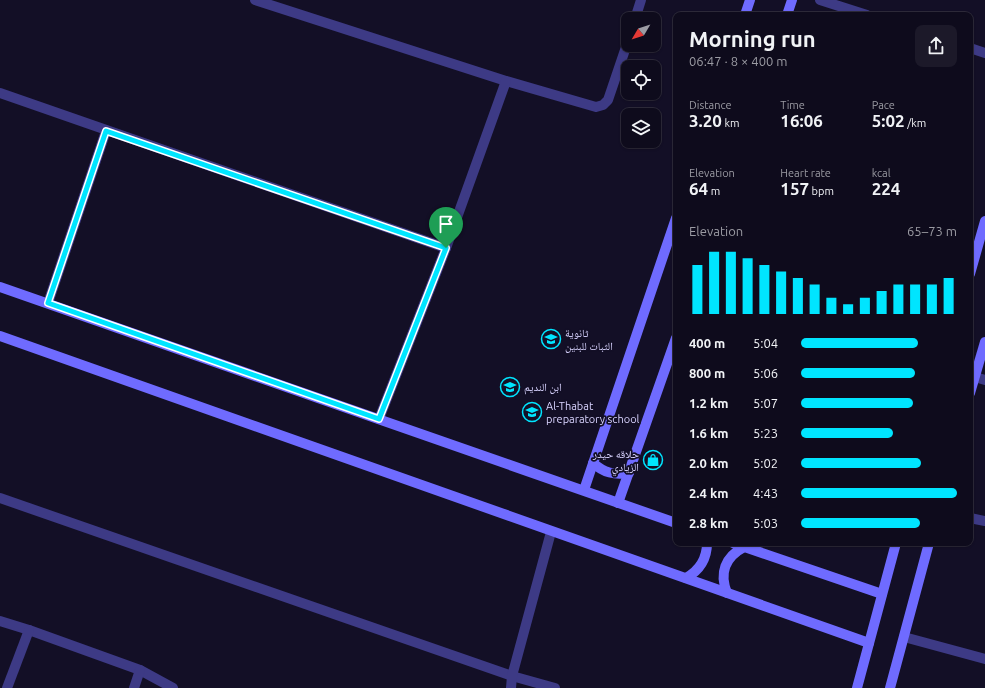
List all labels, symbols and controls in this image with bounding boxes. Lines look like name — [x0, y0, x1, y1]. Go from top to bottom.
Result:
north arrow — [621, 12, 661, 52]
map controls — [621, 12, 661, 148]
button: share — [915, 25, 957, 67]
text: Morning run — [689, 26, 816, 51]
text: 06:47 · 8 × 400 m — [689, 54, 788, 68]
button: locate — [621, 60, 661, 100]
text: Distance — [689, 99, 732, 111]
text: Time — [780, 99, 805, 111]
text: Pace — [872, 99, 895, 111]
button: layers — [621, 108, 661, 148]
text: 3.20 — [689, 111, 722, 130]
text: 16:06 — [780, 111, 823, 130]
text: 5:02 — [872, 111, 905, 130]
text: km — [722, 117, 740, 129]
text: /km — [905, 117, 926, 129]
text: Elevation — [689, 167, 735, 179]
text: Heart rate — [780, 167, 831, 179]
text: kcal — [872, 167, 891, 179]
text: 64 — [689, 179, 708, 198]
text: 157 — [780, 179, 809, 198]
text: 224 — [872, 179, 900, 198]
text: m — [708, 185, 720, 197]
text: bpm — [809, 185, 834, 197]
pin — [429, 207, 463, 248]
icon: arrive — [435, 213, 457, 235]
text: Elevation — [689, 224, 743, 238]
text: 65–73 m — [907, 224, 957, 238]
place label: ثانوية الثبات للبنين — [565, 327, 613, 353]
school or university icon: ثانوية الثبات للبنين — [540, 328, 562, 350]
text: 400 m — [689, 336, 725, 350]
text: 5:04 — [753, 336, 778, 350]
text: 800 m — [689, 366, 725, 380]
text: 5:06 — [753, 366, 778, 380]
school or university icon: ابن النديم — [499, 376, 521, 398]
place label: ابن النديم — [524, 381, 562, 395]
text: 1.2 km — [689, 396, 728, 410]
text: 5:07 — [753, 396, 778, 410]
place label: Al-Thabat preparatory school — [546, 400, 640, 425]
school or university icon: Al-Thabat preparatory school — [521, 401, 543, 423]
text: 1.6 km — [689, 426, 728, 440]
text: 5:23 — [753, 426, 778, 440]
place label: حلاقه حيدر الزيادي — [592, 448, 639, 476]
shop icon: حلاقه حيدر الزيادي — [642, 449, 664, 471]
text: 2.0 km — [689, 456, 728, 470]
text: 5:02 — [753, 456, 778, 470]
text: 2.4 km — [689, 486, 728, 500]
text: 4:43 — [753, 486, 778, 500]
text: 2.8 km — [689, 516, 728, 530]
text: 5:03 — [753, 516, 778, 530]

